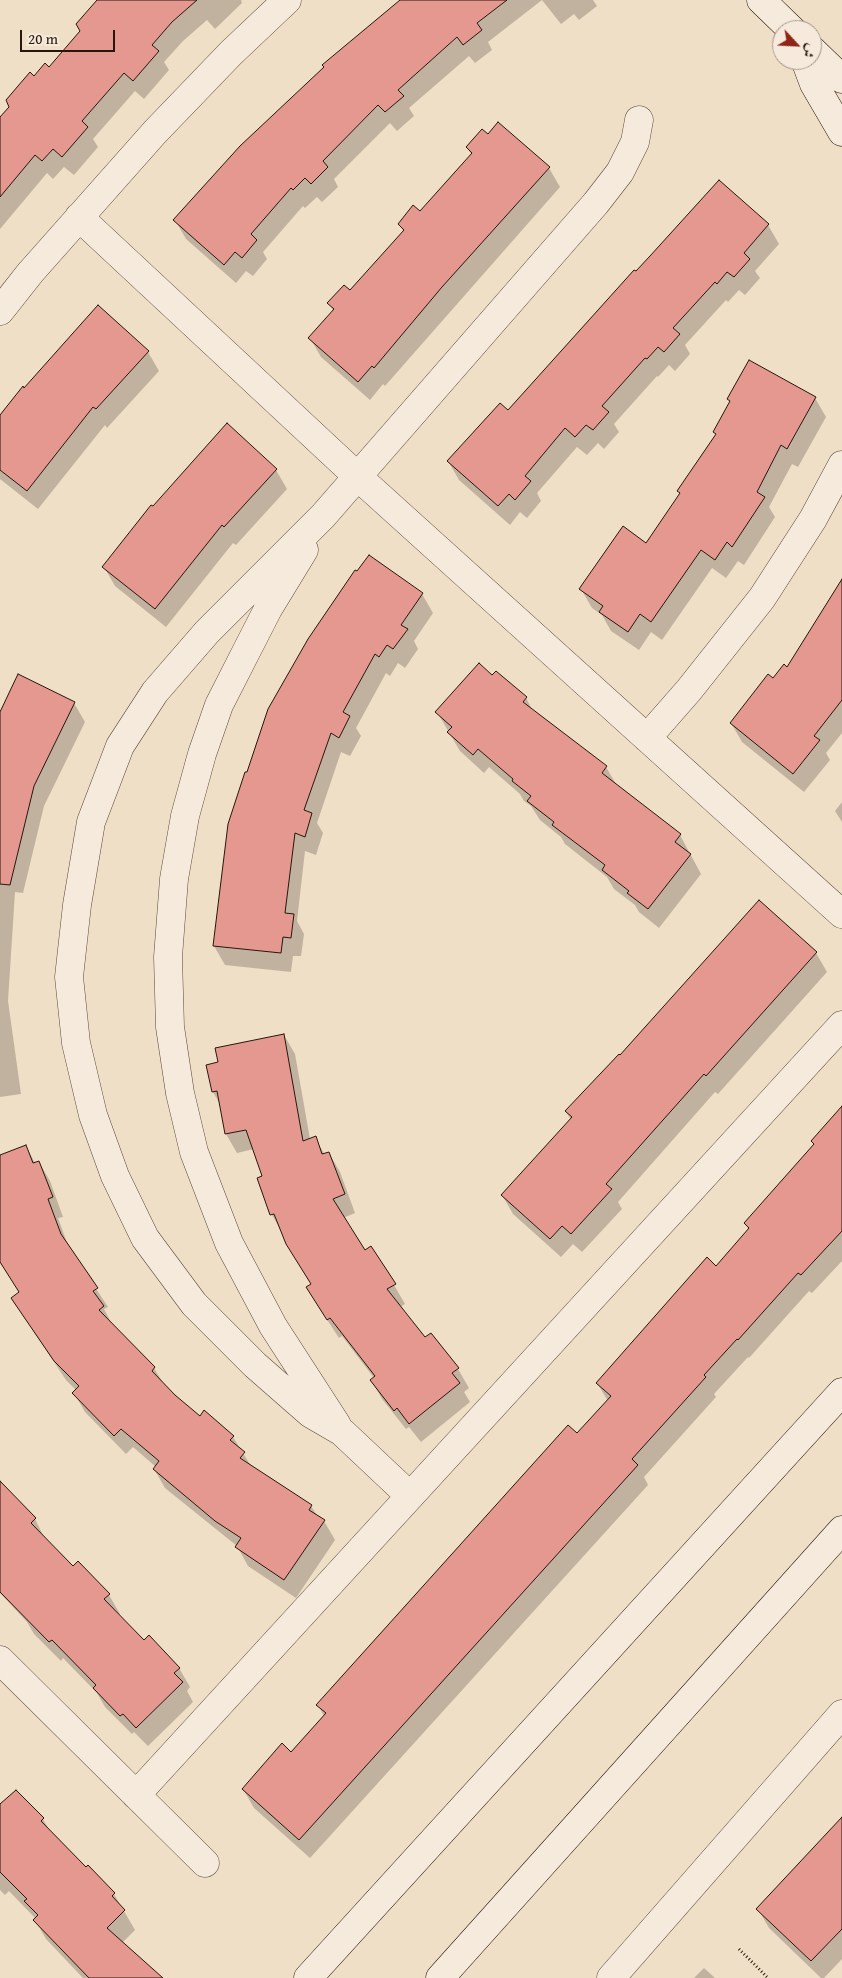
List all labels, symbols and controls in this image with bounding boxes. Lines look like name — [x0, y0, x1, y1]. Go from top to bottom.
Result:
scale bar — [22, 20, 118, 52]
north arrow — [772, 20, 822, 70]
text: 20 m — [28, 28, 58, 49]
text: ش — [798, 40, 822, 61]

